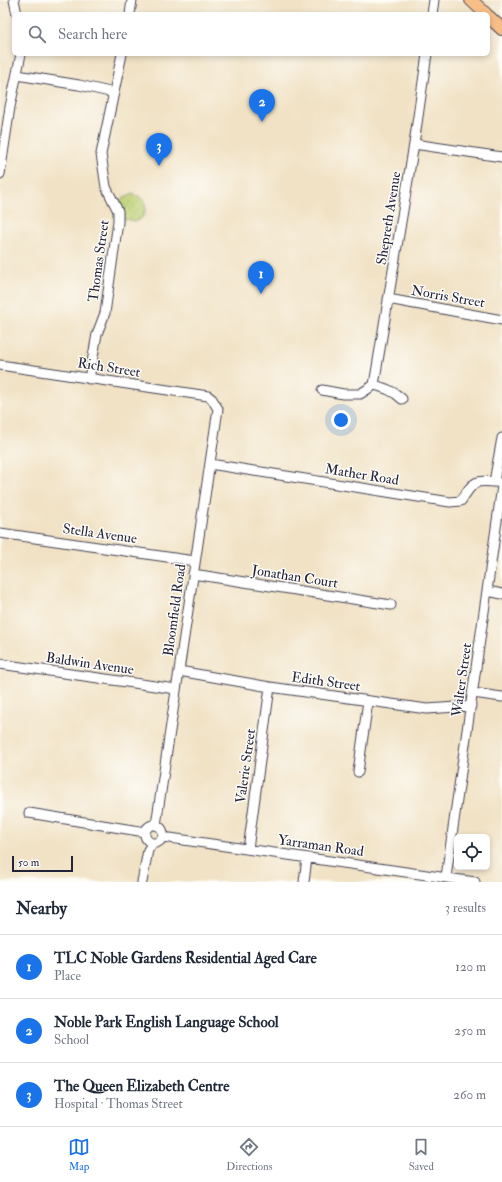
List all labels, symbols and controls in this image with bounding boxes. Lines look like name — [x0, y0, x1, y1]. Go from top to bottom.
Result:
search box — [12, 12, 490, 56]
icon: search — [26, 23, 48, 45]
text: Search here — [58, 25, 127, 44]
pin: 2 — [249, 89, 275, 122]
pin: 3 — [146, 133, 172, 166]
street label: Shepreth Avenue — [373, 170, 405, 266]
street label: Thomas Street — [84, 219, 113, 303]
pin: 1 — [248, 261, 274, 294]
street label: Norris Street — [410, 282, 487, 311]
street label: Rich Street — [76, 354, 142, 381]
your location — [331, 410, 351, 430]
street label: Mather Road — [324, 460, 400, 489]
street label: Stella Avenue — [62, 520, 138, 547]
street label: Jonathan Court — [250, 561, 340, 592]
street label: Bloomfield Road — [160, 563, 189, 657]
street label: Walter Street — [448, 642, 475, 719]
street label: Baldwin Avenue — [45, 649, 135, 678]
street label: Edith Street — [290, 668, 362, 695]
street label: Valerie Street — [232, 727, 259, 805]
street label: Yarraman Road — [277, 831, 365, 860]
map controls — [454, 834, 490, 870]
button: locate — [454, 834, 490, 870]
scale bar — [12, 854, 73, 873]
text: 50 m — [18, 856, 39, 869]
text: Nearby — [16, 898, 67, 919]
text: 3 results — [445, 900, 486, 916]
text: TLC Noble Gardens Residential Aged Care — [54, 949, 317, 968]
text: 1 — [27, 959, 31, 975]
text: 120 m — [455, 959, 486, 975]
text: Place — [54, 968, 81, 984]
text: Noble Park English Language School — [54, 1013, 279, 1032]
text: 2 — [26, 1023, 32, 1039]
text: 250 m — [454, 1023, 486, 1039]
text: School — [54, 1032, 89, 1048]
text: The Queen Elizabeth Centre — [54, 1077, 229, 1096]
text: 3 — [27, 1087, 32, 1103]
text: 260 m — [453, 1087, 486, 1103]
text: Hospital · Thomas Street — [54, 1096, 183, 1112]
tab: Map — [68, 1136, 90, 1173]
tab: Directions — [226, 1136, 273, 1173]
tab: Saved — [409, 1136, 434, 1173]

